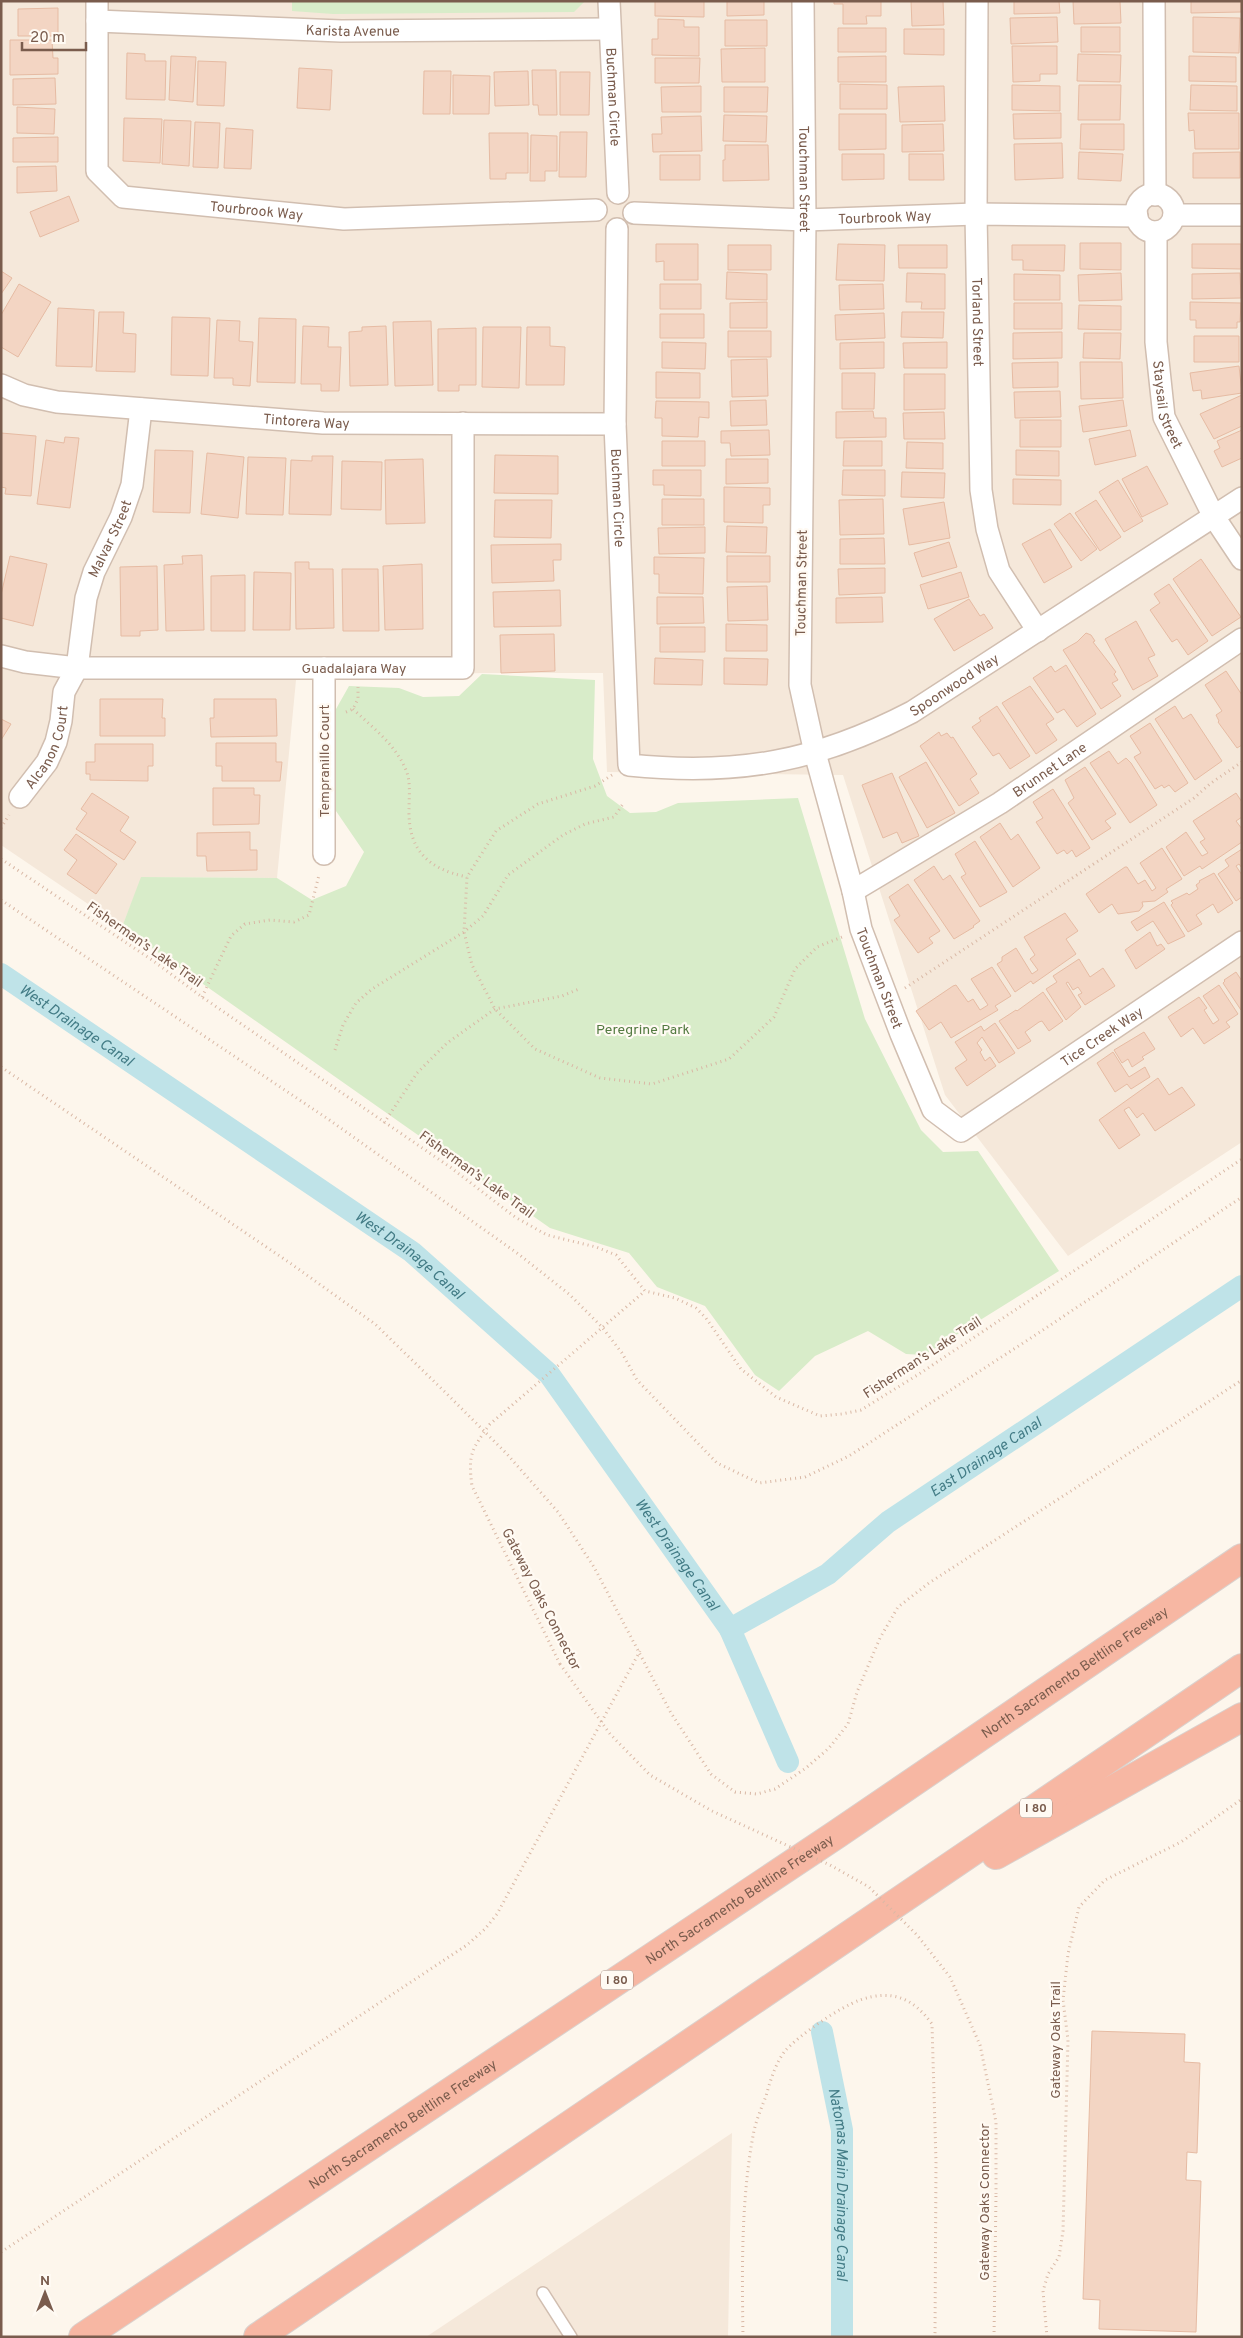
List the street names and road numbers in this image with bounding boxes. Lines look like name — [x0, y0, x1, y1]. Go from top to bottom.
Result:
street label: Karista Avenue — [305, 23, 400, 41]
street label: Buchman Circle — [601, 47, 623, 147]
street label: Touchman Street — [794, 125, 812, 233]
street label: Tourbrook Way — [209, 199, 304, 225]
street label: Tourbrook Way — [838, 209, 932, 229]
street label: Torland Street — [967, 277, 986, 367]
street label: Staysail Street — [1148, 360, 1185, 452]
street label: Tintorera Way — [262, 411, 350, 433]
street label: Buchman Circle — [606, 448, 627, 548]
street label: Malvar Street — [86, 498, 136, 581]
street label: Touchman Street — [793, 529, 812, 637]
street label: Spoonwood Way — [907, 651, 1003, 721]
street label: Guadalajara Way — [302, 661, 406, 678]
street label: Alcanon Court — [22, 705, 73, 793]
street label: Tempranillo Court — [317, 705, 334, 817]
street label: Brunnet Lane — [1010, 740, 1090, 802]
street label: Fisherman’s Lake Trail — [83, 899, 206, 992]
street label: Touchman Street — [851, 926, 905, 1031]
street label: Tice Creek Way — [1058, 1004, 1147, 1071]
street label: Fisherman’s Lake Trail — [415, 1128, 537, 1223]
street label: Fisherman’s Lake Trail — [860, 1314, 985, 1403]
street label: Gateway Oaks Connector — [497, 1526, 584, 1674]
street label: North Sacramento Beltline Freeway — [979, 1604, 1172, 1743]
road number: I 80 — [1020, 1799, 1052, 1818]
street label: North Sacramento Beltline Freeway — [643, 1832, 837, 1969]
road number: I 80 — [601, 1970, 633, 1990]
street label: Gateway Oaks Trail — [1048, 1981, 1065, 2099]
street label: North Sacramento Beltline Freeway — [306, 2056, 501, 2194]
street label: Gateway Oaks Connector — [977, 2123, 994, 2281]

